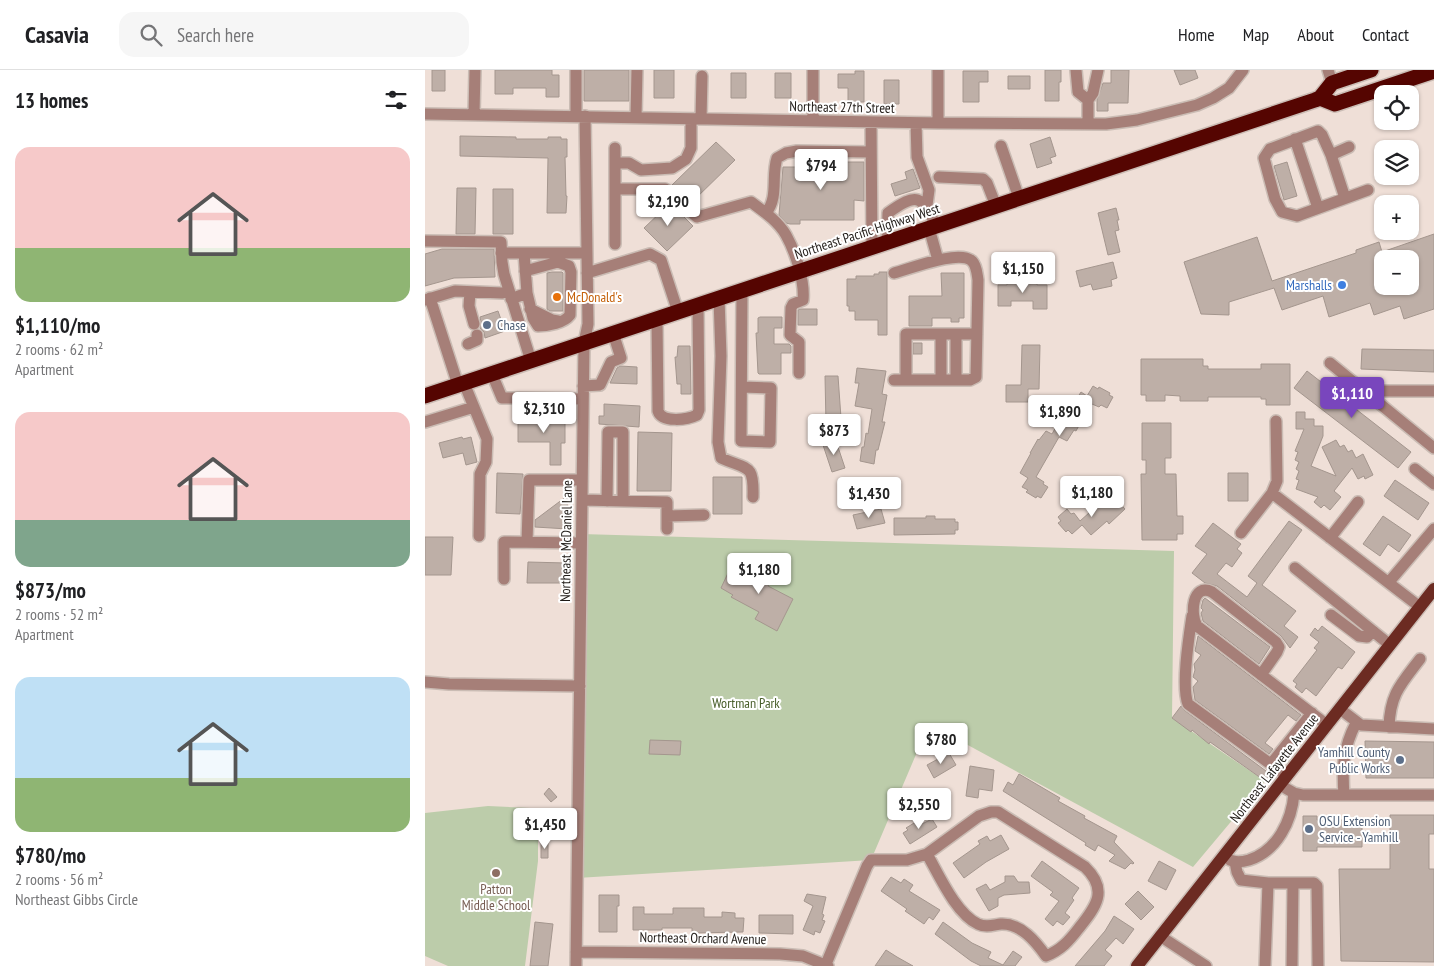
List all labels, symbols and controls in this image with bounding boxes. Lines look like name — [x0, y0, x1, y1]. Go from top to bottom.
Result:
search box — [119, 12, 469, 57]
text: Casavia — [25, 19, 89, 50]
icon: search — [137, 21, 165, 49]
text: Search here — [177, 23, 254, 47]
text: Home — [1178, 23, 1215, 46]
text: Map — [1243, 23, 1269, 46]
text: About — [1297, 23, 1334, 46]
text: Contact — [1362, 23, 1409, 46]
map controls — [1374, 85, 1419, 295]
button: locate — [1374, 85, 1419, 130]
icon: filters — [382, 86, 410, 114]
text: 13 homes — [15, 87, 88, 114]
street label: Northeast 27th Street — [789, 97, 895, 117]
button: layers — [1374, 140, 1419, 185]
pin: $794 — [791, 148, 851, 191]
text: $794 — [806, 155, 836, 175]
icon: home — [168, 179, 258, 269]
pin: $2,190 — [627, 184, 709, 227]
text: $2,190 — [647, 191, 689, 211]
button: + — [1374, 195, 1419, 240]
street label: Northeast Pacific Highway West — [792, 199, 942, 263]
button: − — [1374, 250, 1419, 295]
pin: $1,150 — [982, 252, 1064, 294]
text: $1,150 — [1002, 258, 1044, 278]
place label: Marshalls — [1286, 276, 1332, 294]
marker: Marshalls — [1336, 279, 1348, 291]
place label: McDonald's — [567, 288, 622, 306]
marker: McDonald's — [551, 291, 563, 303]
text: $1,110/mo — [15, 312, 100, 339]
place label: Chase — [497, 316, 526, 334]
marker: Chase — [481, 319, 493, 331]
text: 2 rooms · 62 m² — [15, 339, 103, 359]
text: Apartment — [15, 359, 74, 379]
pin: $1,110 — [1311, 376, 1393, 419]
text: $1,110 — [1331, 383, 1373, 403]
pin: $2,310 — [503, 392, 585, 434]
pin: $1,890 — [1019, 394, 1101, 437]
text: $2,310 — [523, 398, 565, 418]
text: $1,890 — [1039, 401, 1081, 421]
pin: $873 — [804, 414, 864, 456]
text: $873 — [819, 420, 849, 440]
icon: home — [168, 444, 258, 534]
pin: $1,430 — [828, 476, 910, 519]
pin: $1,180 — [1051, 476, 1133, 518]
street label: Northeast McDaniel Lane — [556, 480, 576, 602]
text: $1,180 — [1071, 482, 1113, 502]
text: $1,430 — [848, 483, 890, 503]
pin: $1,180 — [718, 552, 800, 595]
text: $1,180 — [738, 559, 780, 579]
text: $873/mo — [15, 577, 86, 604]
text: 2 rooms · 52 m² — [15, 604, 103, 624]
text: Apartment — [15, 624, 74, 644]
park label: Wortman Park — [712, 694, 780, 712]
icon: home — [168, 709, 258, 799]
street label: Northeast Lafayette Avenue — [1226, 710, 1322, 826]
pin: $780 — [911, 722, 971, 765]
text: $780 — [926, 729, 956, 749]
place label: Yamhill County Public Works — [1318, 743, 1391, 777]
marker: Yamhill County Public Works — [1394, 754, 1406, 766]
pin: $2,550 — [878, 788, 960, 830]
text: $2,550 — [898, 794, 940, 814]
pin: $1,450 — [504, 808, 586, 850]
place label: OSU Extension Service - Yamhill — [1319, 812, 1399, 846]
text: $1,450 — [524, 814, 566, 834]
marker: OSU Extension Service - Yamhill — [1303, 823, 1315, 835]
text: $780/mo — [15, 842, 86, 869]
marker: Patton Middle School — [490, 867, 502, 879]
text: 2 rooms · 56 m² — [15, 869, 103, 889]
place label: Patton Middle School — [462, 880, 531, 914]
text: Northeast Gibbs Circle — [15, 889, 138, 909]
street label: Northeast Orchard Avenue — [639, 928, 767, 948]

